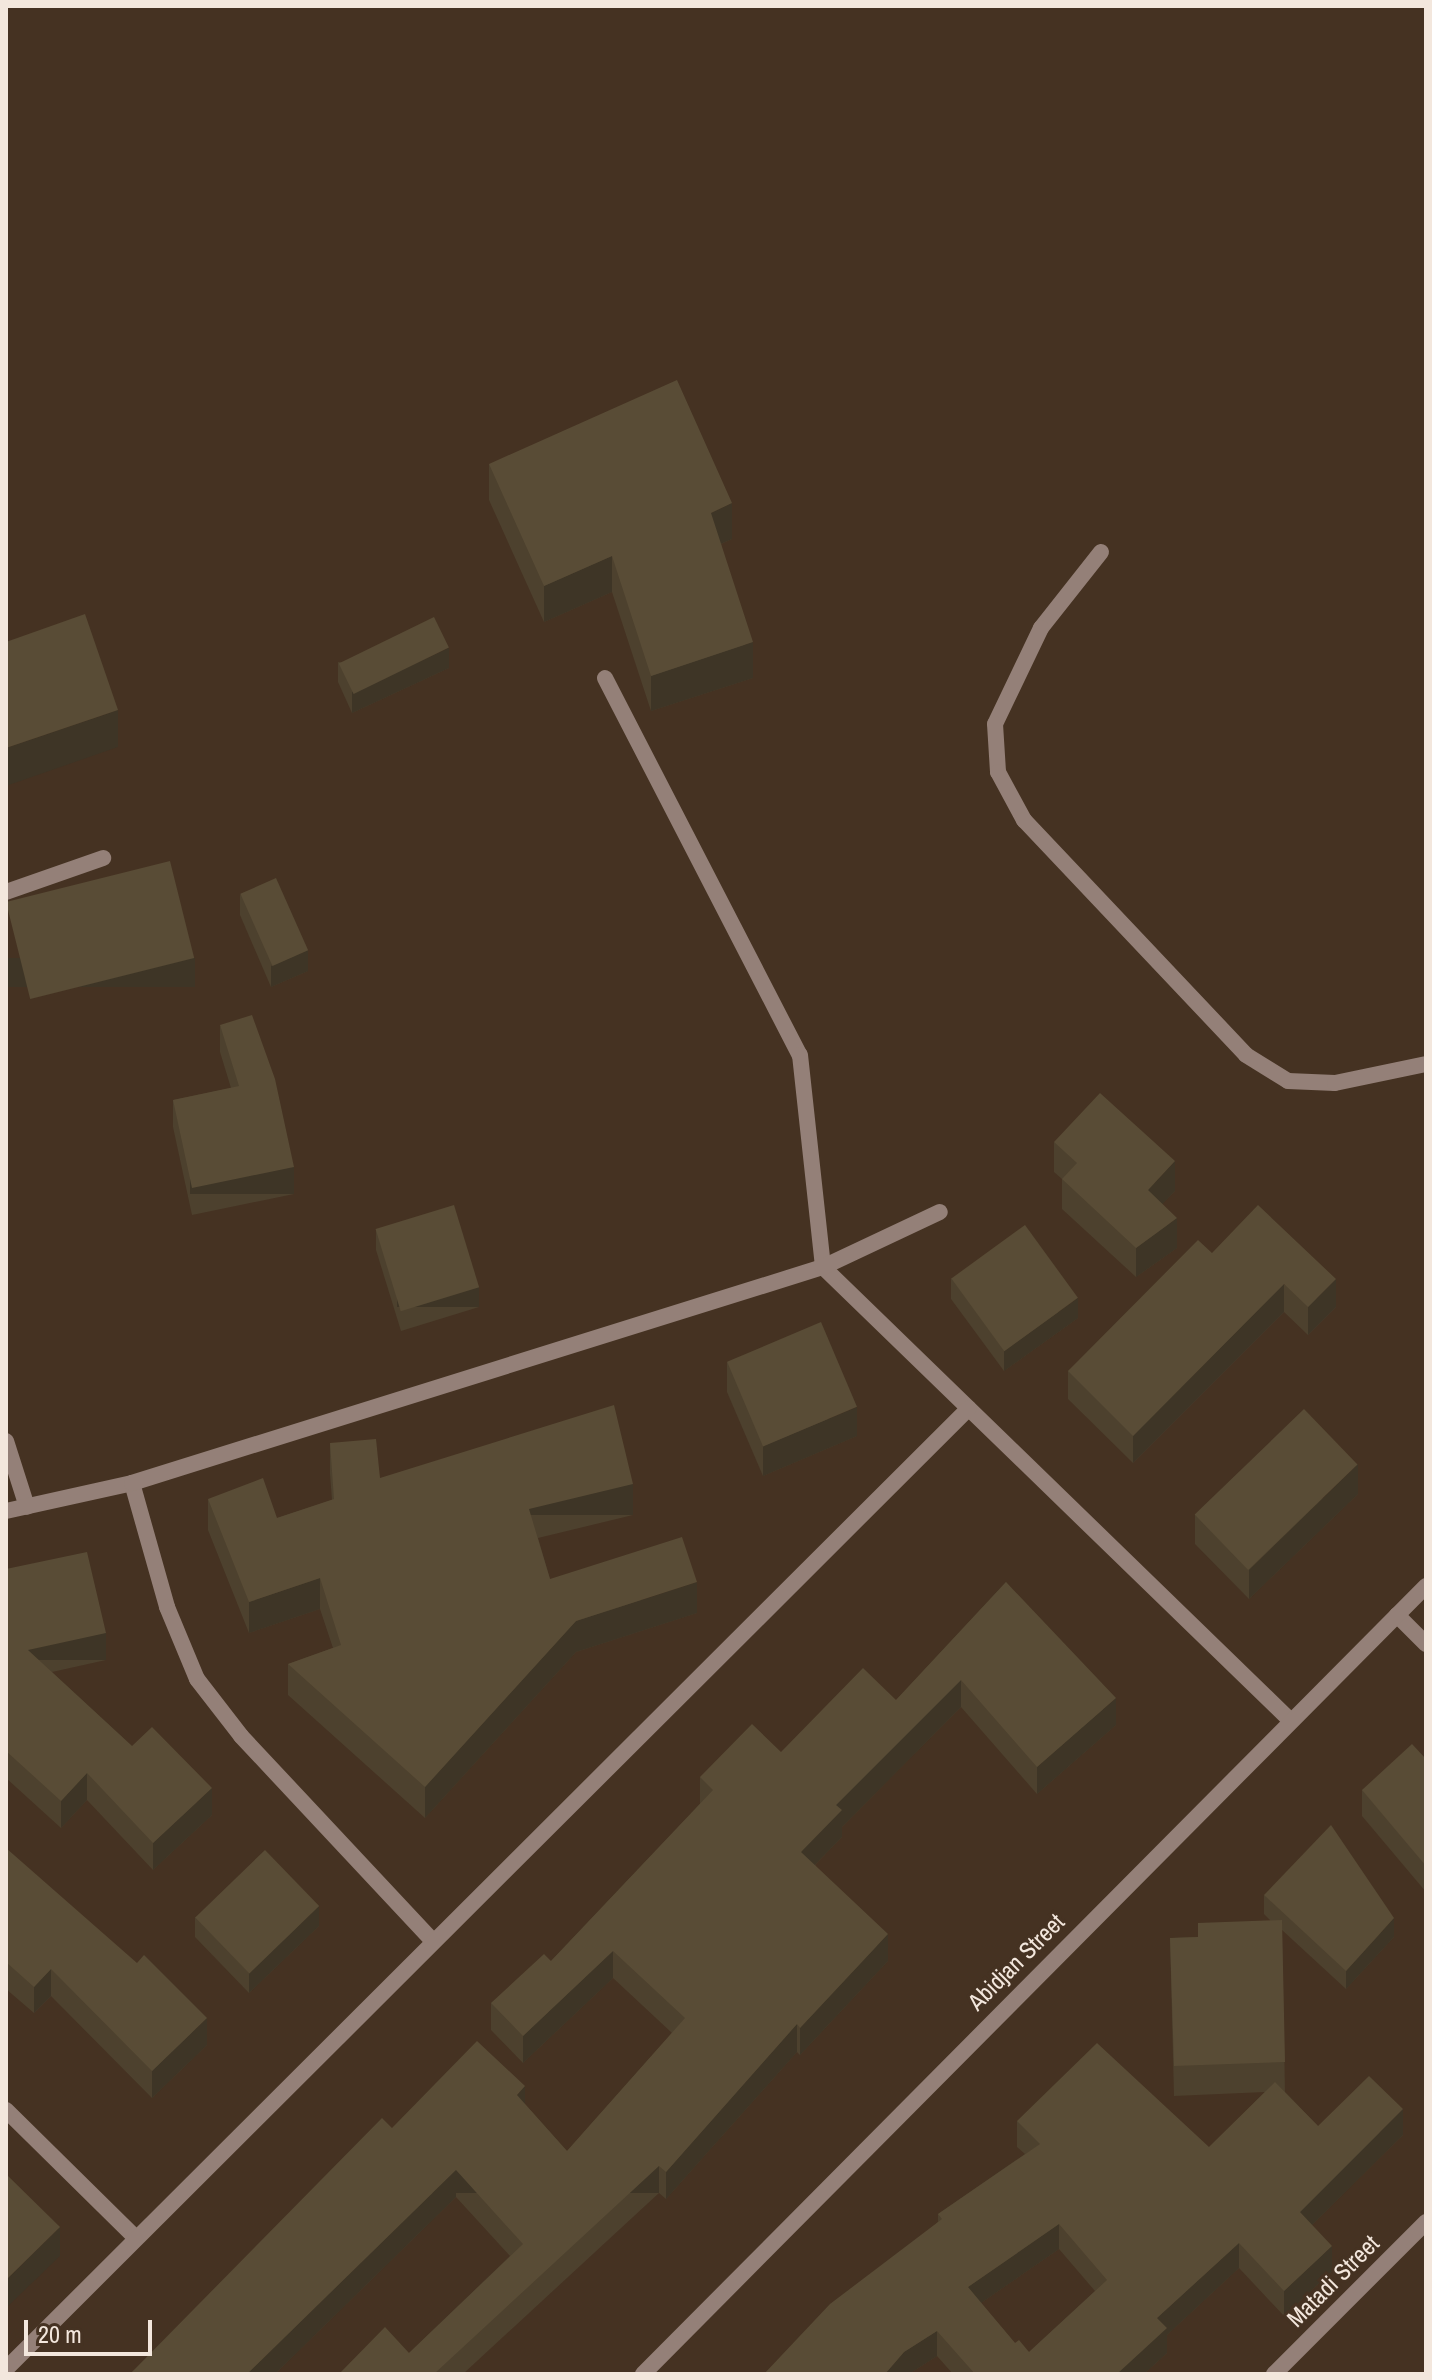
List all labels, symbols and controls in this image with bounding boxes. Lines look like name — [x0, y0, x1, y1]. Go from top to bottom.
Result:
street label: Abidjan Street — [962, 1908, 1070, 2016]
street label: Matadi Street — [1281, 2229, 1385, 2333]
scale bar — [28, 2304, 156, 2354]
text: 20 m — [38, 2318, 82, 2350]

